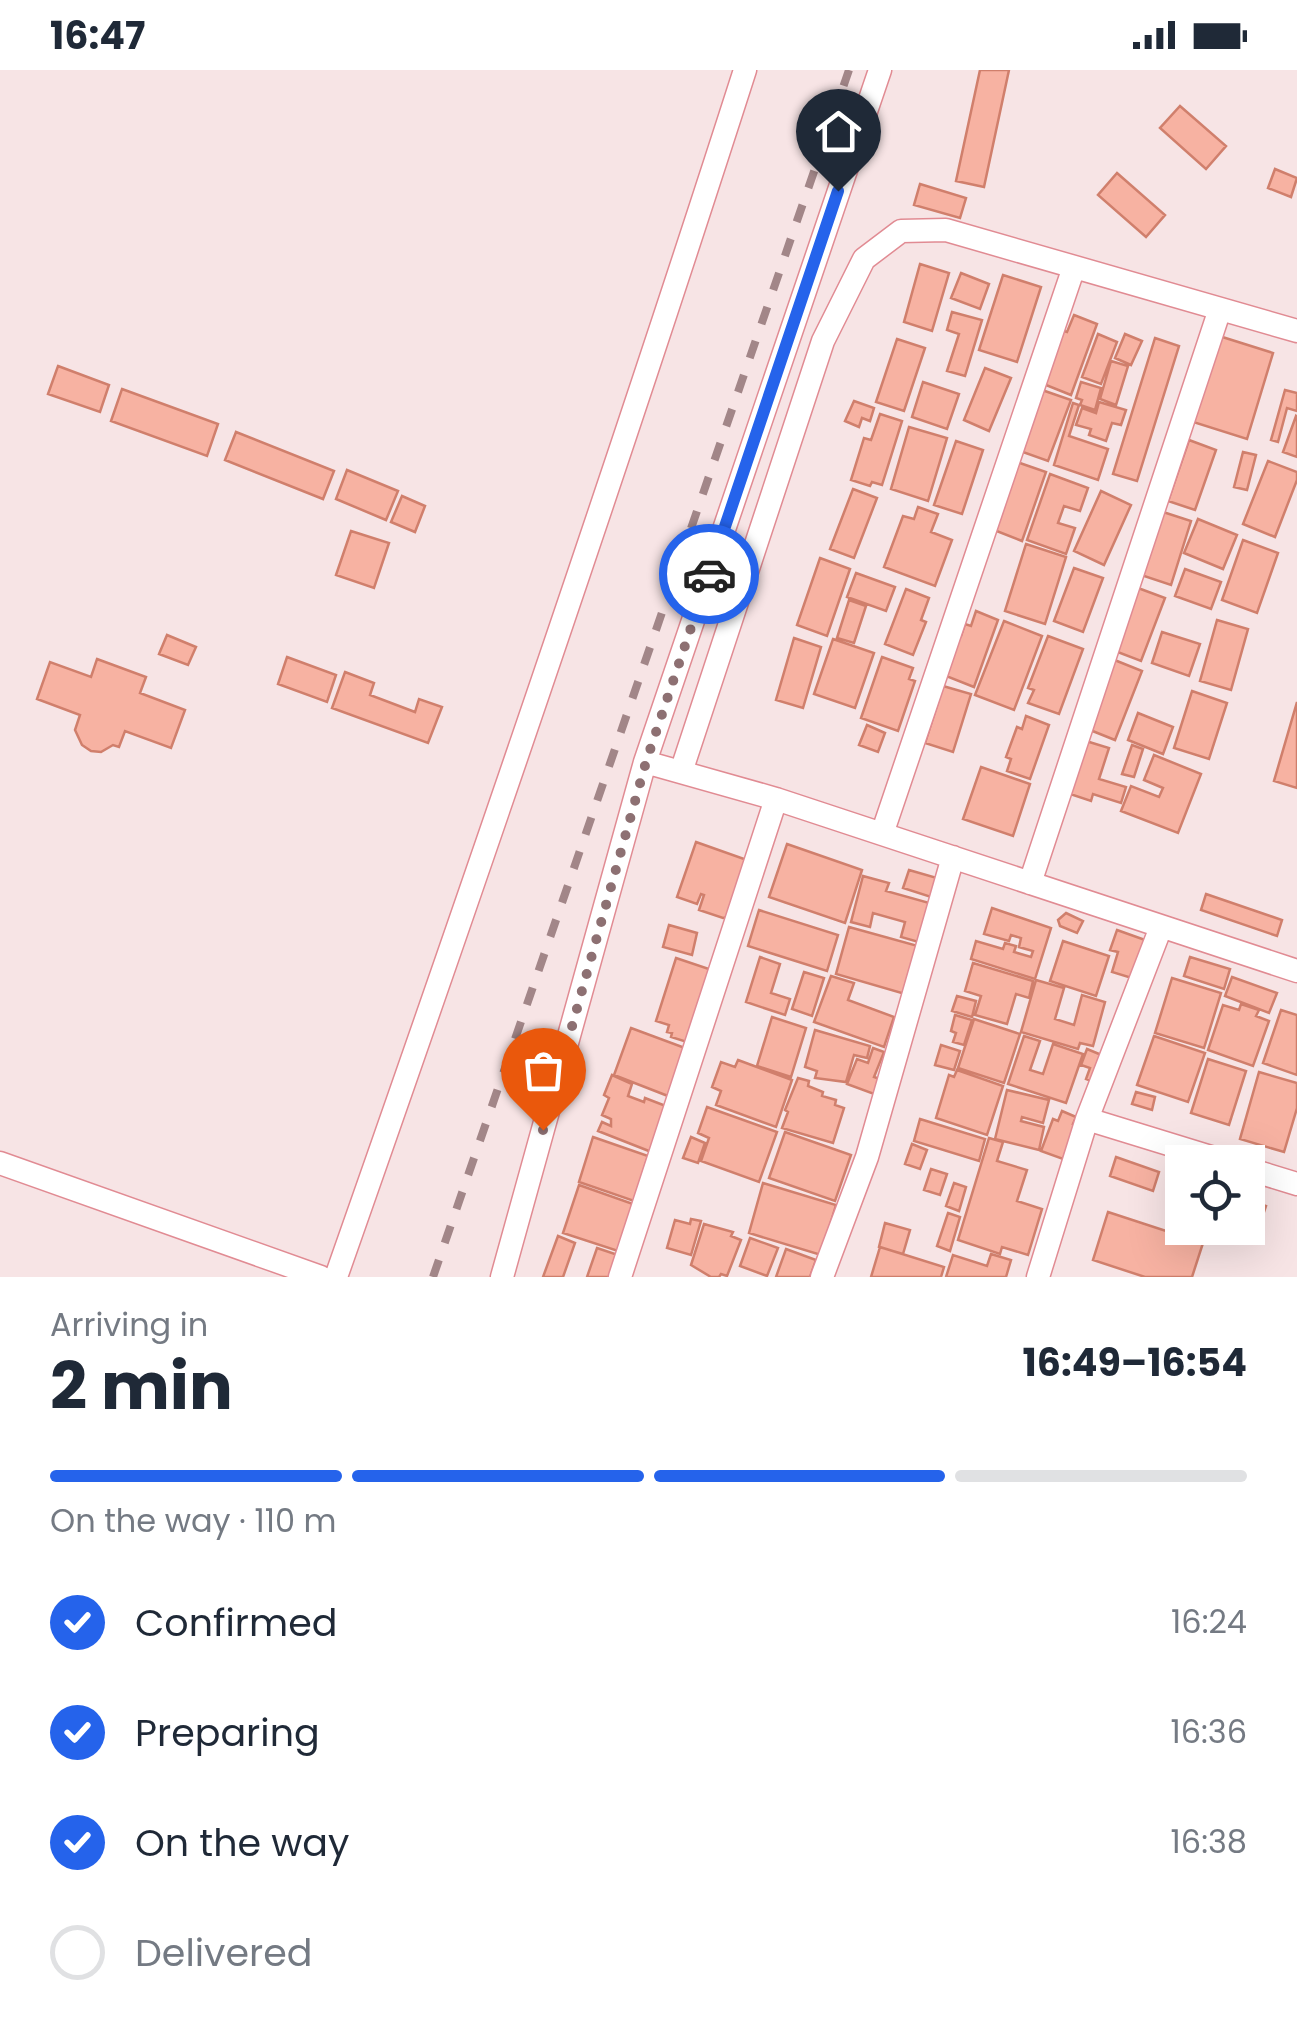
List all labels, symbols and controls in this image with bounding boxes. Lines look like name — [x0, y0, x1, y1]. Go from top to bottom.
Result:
text: 16:47 — [50, 9, 145, 62]
pin — [796, 89, 881, 192]
icon: home — [811, 104, 866, 159]
courier — [659, 524, 759, 624]
icon: car — [682, 547, 737, 602]
pin — [501, 1028, 586, 1131]
icon: bag — [516, 1043, 571, 1098]
map controls — [1165, 1145, 1265, 1245]
button: locate — [1165, 1145, 1265, 1245]
text: Arriving in — [50, 1302, 208, 1347]
text: 16:49–16:54 — [1022, 1336, 1247, 1389]
text: 2 min — [50, 1341, 233, 1432]
text: On the way · 110 m — [50, 1498, 337, 1543]
icon: check — [50, 1595, 105, 1650]
text: Confirmed — [135, 1596, 337, 1649]
text: 16:24 — [1171, 1599, 1247, 1644]
icon: check — [50, 1705, 105, 1760]
text: Preparing — [135, 1706, 320, 1759]
text: 16:36 — [1170, 1709, 1247, 1754]
icon: check — [50, 1815, 105, 1870]
text: On the way — [135, 1816, 349, 1869]
text: 16:38 — [1171, 1819, 1247, 1864]
text: Delivered — [135, 1926, 312, 1979]

